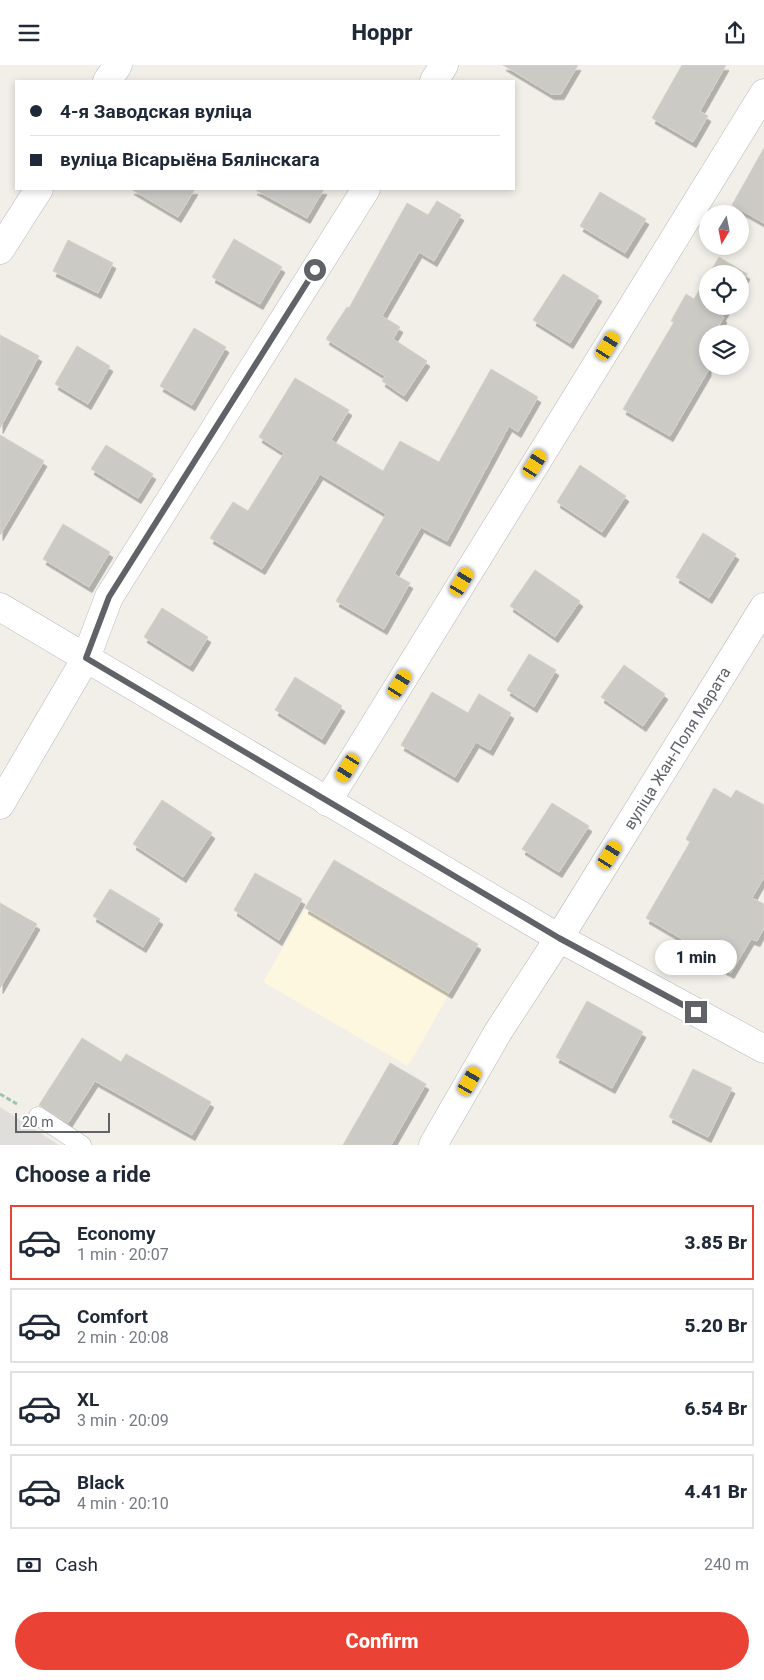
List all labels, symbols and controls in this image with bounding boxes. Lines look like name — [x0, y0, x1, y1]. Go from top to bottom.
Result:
icon: menu — [15, 19, 43, 47]
icon: share — [721, 19, 749, 47]
text: Hoppr — [352, 20, 412, 45]
text: 4-я Заводская вуліца — [60, 100, 252, 123]
text: вуліца Вісарыёна Бялінскага — [60, 148, 320, 171]
north arrow — [699, 205, 749, 255]
map controls — [699, 205, 749, 375]
route start — [304, 259, 326, 281]
button: locate — [699, 265, 749, 315]
button: layers — [699, 325, 749, 375]
car — [593, 329, 622, 363]
car — [520, 447, 549, 481]
car — [447, 565, 476, 599]
street label: вуліца Жан-Поля Марата — [619, 663, 734, 833]
car — [385, 667, 414, 701]
car — [333, 751, 362, 785]
car — [595, 838, 624, 872]
callout: 1 min — [655, 939, 737, 975]
text: 1 min — [676, 948, 716, 967]
route end — [685, 1001, 707, 1023]
car — [456, 1064, 483, 1098]
scale bar — [15, 1110, 110, 1133]
text: 20 m — [22, 1114, 54, 1130]
text: Choose a ride — [15, 1162, 151, 1187]
icon: car — [17, 1220, 62, 1265]
text: Economy — [77, 1222, 156, 1245]
text: 3.85 Br — [684, 1231, 747, 1254]
text: 1 min · 20:07 — [77, 1245, 169, 1264]
icon: car — [17, 1303, 62, 1348]
text: Comfort — [77, 1305, 148, 1328]
text: 5.20 Br — [684, 1314, 747, 1337]
text: 2 min · 20:08 — [77, 1328, 169, 1347]
icon: car — [17, 1386, 62, 1431]
text: XL — [77, 1388, 99, 1411]
text: 6.54 Br — [684, 1397, 747, 1420]
text: 3 min · 20:09 — [77, 1411, 169, 1430]
icon: car — [17, 1469, 62, 1514]
text: Black — [77, 1471, 124, 1494]
text: 4.41 Br — [684, 1480, 747, 1503]
text: 4 min · 20:10 — [77, 1494, 169, 1513]
icon: cash — [15, 1551, 43, 1579]
text: Cash — [55, 1553, 98, 1576]
text: 240 m — [704, 1555, 749, 1574]
button: Confirm — [15, 1612, 749, 1670]

